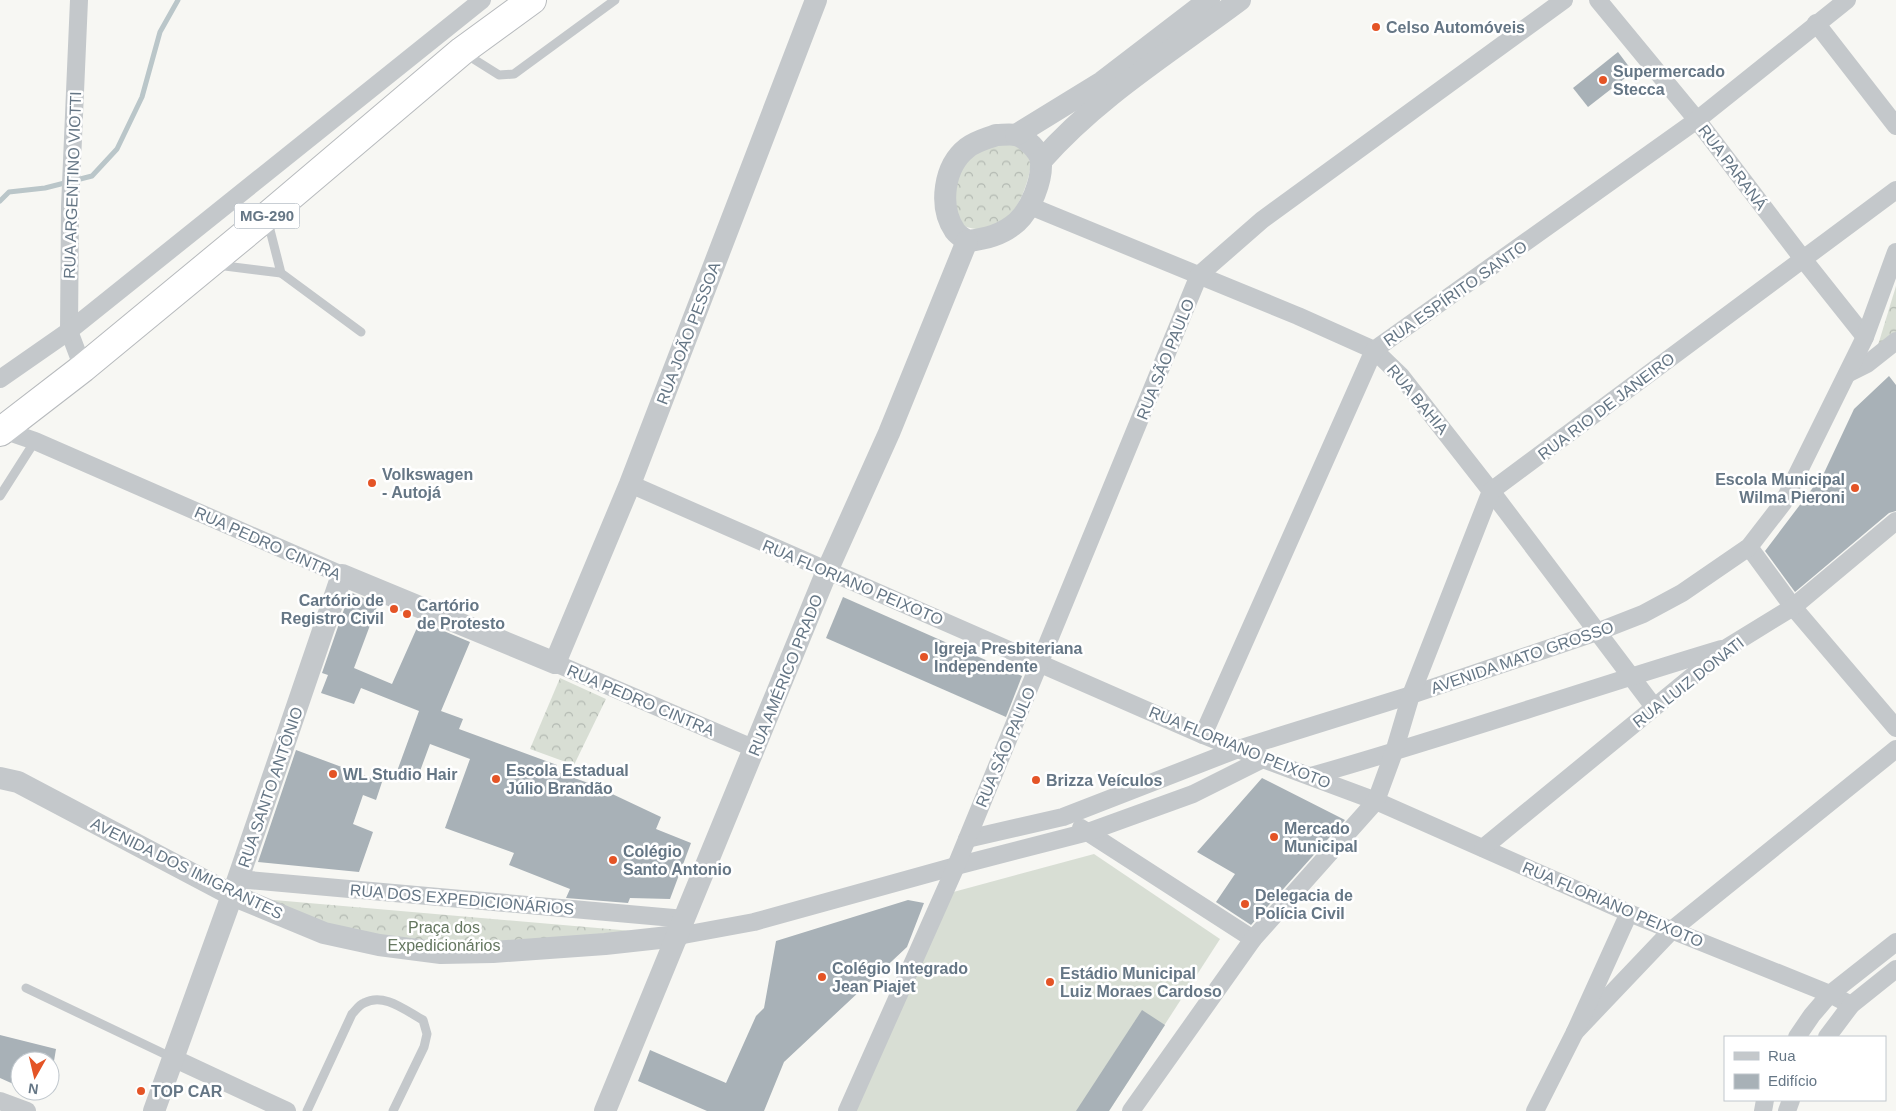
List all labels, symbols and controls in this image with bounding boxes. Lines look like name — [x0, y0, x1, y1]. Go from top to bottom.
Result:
place label: Celso Automóveis — [1386, 19, 1525, 36]
marker: Celso Automóveis — [1370, 21, 1382, 33]
place label: Supermercado Stecca — [1613, 63, 1725, 98]
marker: Supermercado Stecca — [1597, 74, 1609, 86]
street label: RUA ARGENTINO VIOTTI — [61, 91, 84, 279]
street label: RUA PARANÁ — [1695, 121, 1771, 213]
road number: MG-290 — [234, 204, 300, 228]
street label: RUA ESPÍRITO SANTO — [1380, 237, 1530, 349]
street label: RUA JOÃO PESSOA — [652, 259, 724, 407]
street label: RUA SÃO PAULO — [1132, 296, 1197, 422]
street label: RUA RIO DE JANEIRO — [1535, 350, 1678, 463]
street label: RUA BAHIA — [1384, 361, 1452, 438]
place label: Volkswagen - Autojá — [382, 466, 473, 501]
place label: Escola Municipal Wilma Pieroni — [1715, 471, 1845, 506]
marker: Volkswagen - Autojá — [366, 477, 378, 489]
marker: Escola Municipal Wilma Pieroni — [1849, 482, 1861, 494]
street label: RUA PEDRO CINTRA — [192, 504, 344, 584]
street label: RUA FLORIANO PEIXOTO — [760, 537, 946, 628]
place label: Cartório de Registro Civil — [281, 592, 384, 627]
street label: RUA AMÉRICO PRADO — [744, 592, 826, 758]
place label: Cartório de Protesto — [417, 597, 505, 632]
marker: Cartório de Registro Civil — [388, 603, 400, 615]
marker: Cartório de Protesto — [401, 608, 413, 620]
street label: AVENIDA MATO GROSSO — [1429, 618, 1616, 697]
street label: RUA LUIZ DONATI — [1630, 634, 1747, 731]
place label: Igreja Presbiteriana Independente — [934, 640, 1083, 675]
marker: Igreja Presbiteriana Independente — [918, 651, 930, 663]
street label: RUA PEDRO CINTRA — [565, 662, 717, 739]
street label: RUA SÃO PAULO — [971, 684, 1038, 810]
street label: RUA FLORIANO PEIXOTO — [1146, 703, 1333, 792]
street label: RUA SANTO ANTÔNIO — [234, 704, 306, 870]
place label: Escola Estadual Júlio Brandão — [506, 762, 629, 797]
place label: WL Studio Hair — [343, 766, 457, 783]
marker: WL Studio Hair — [327, 768, 339, 780]
place label: Brizza Veículos — [1046, 772, 1163, 789]
marker: Escola Estadual Júlio Brandão — [490, 773, 502, 785]
marker: Brizza Veículos — [1030, 774, 1042, 786]
street label: AVENIDA DOS IMIGRANTES — [88, 814, 285, 922]
place label: Mercado Municipal — [1284, 820, 1358, 855]
marker: Mercado Municipal — [1268, 831, 1280, 843]
place label: Colégio Santo Antonio — [623, 843, 732, 878]
marker: Colégio Santo Antonio — [607, 854, 619, 866]
street label: RUA FLORIANO PEIXOTO — [1520, 859, 1706, 950]
street label: RUA DOS EXPEDICIONÁRIOS — [349, 880, 575, 918]
place label: Delegacia de Polícia Civil — [1255, 887, 1353, 922]
marker: Delegacia de Polícia Civil — [1239, 898, 1251, 910]
park label: Praça dos Expedicionários — [388, 919, 500, 954]
place label: Colégio Integrado Jean Piajet — [832, 960, 968, 995]
place label: Estádio Municipal Luiz Moraes Cardoso — [1060, 965, 1222, 1000]
marker: Colégio Integrado Jean Piajet — [816, 971, 828, 983]
marker: Estádio Municipal Luiz Moraes Cardoso — [1044, 976, 1056, 988]
legend — [1724, 1036, 1886, 1101]
text: Rua — [1768, 1047, 1796, 1064]
north arrow — [10, 1051, 60, 1101]
text: Edifício — [1768, 1072, 1817, 1089]
text: N — [27, 1080, 39, 1098]
place label: TOP CAR — [151, 1083, 223, 1100]
marker: TOP CAR — [135, 1085, 147, 1097]

